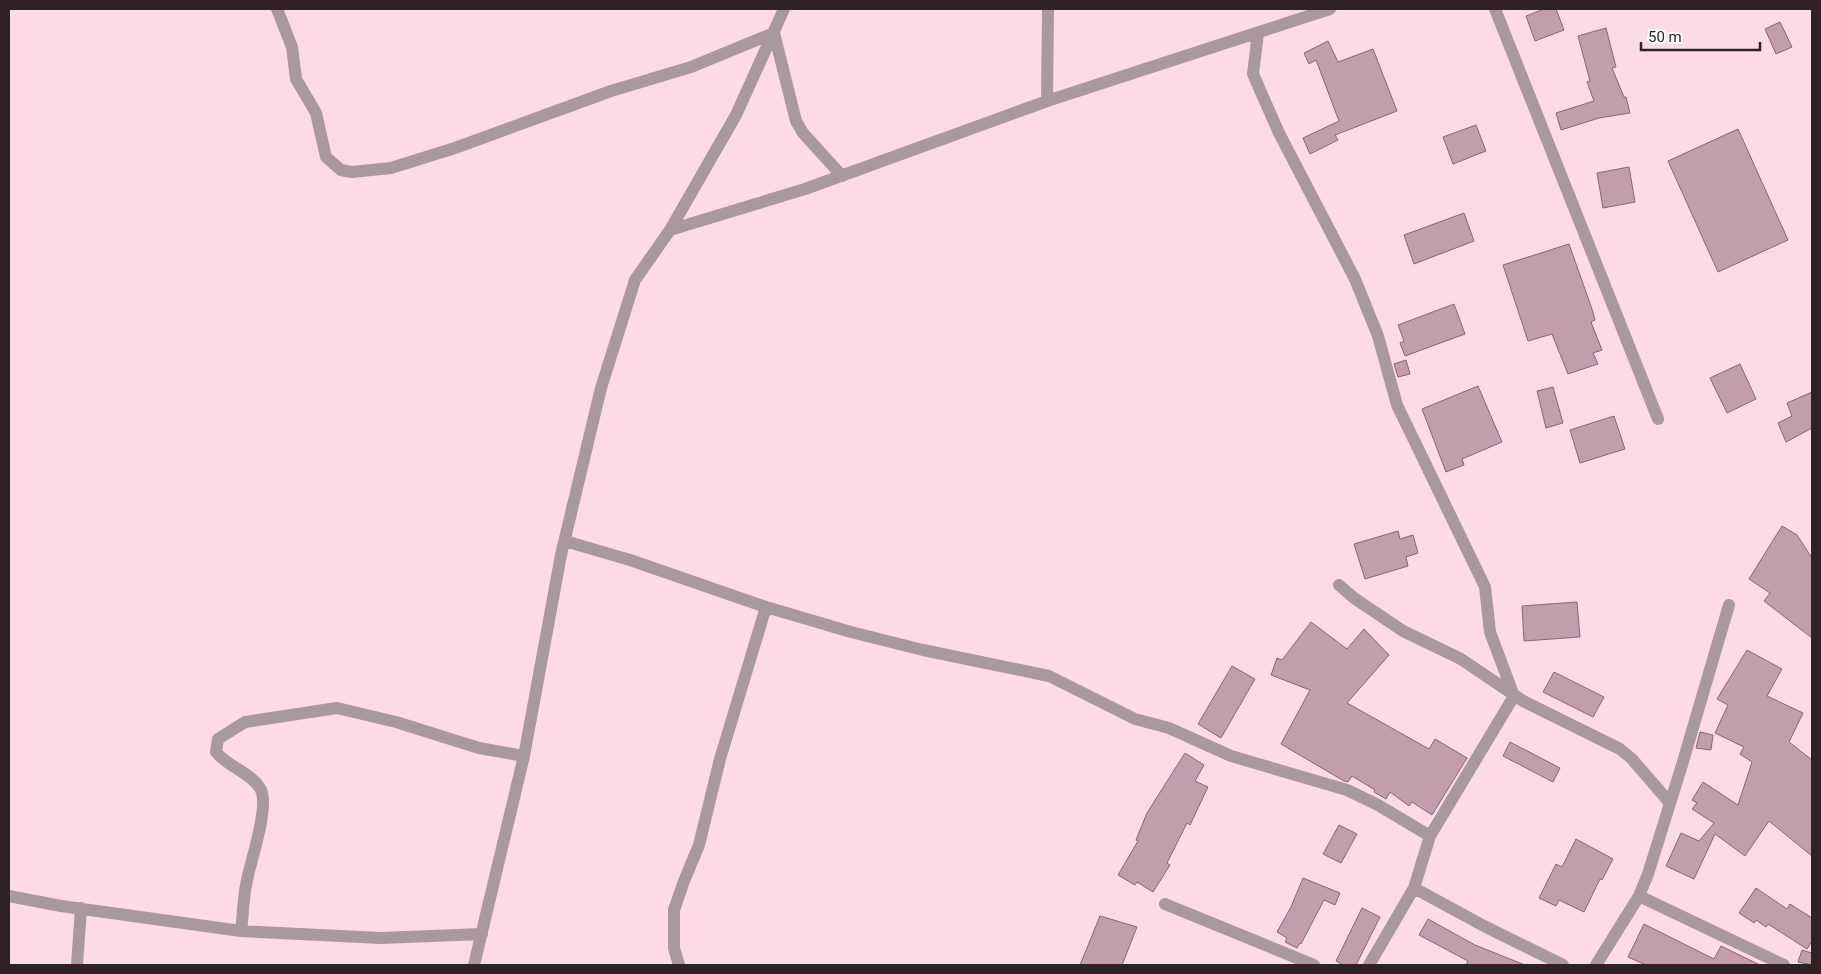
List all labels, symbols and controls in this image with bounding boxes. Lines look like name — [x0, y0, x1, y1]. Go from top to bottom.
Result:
scale bar — [1641, 20, 1760, 52]
text: 50 m — [1648, 28, 1682, 46]

